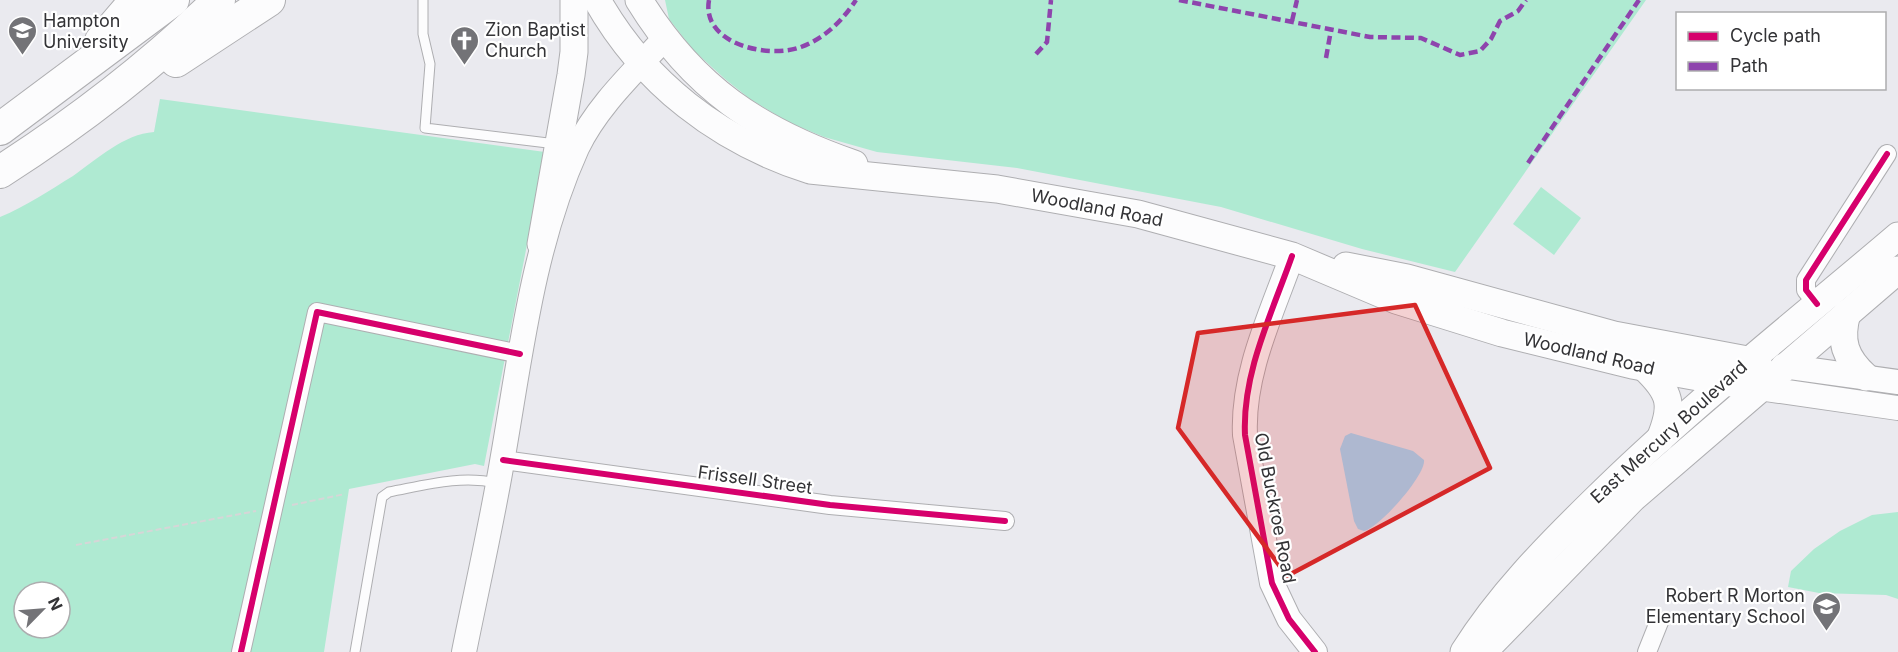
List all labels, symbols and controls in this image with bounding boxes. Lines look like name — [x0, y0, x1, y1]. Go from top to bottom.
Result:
place label: Hampton University — [43, 10, 129, 52]
legend — [1676, 12, 1886, 90]
school or university icon: Hampton University — [6, 15, 38, 57]
place label: Zion Baptist Church — [485, 19, 586, 61]
church icon: Zion Baptist Church — [448, 24, 480, 66]
text: Cycle path — [1730, 25, 1821, 46]
text: Path — [1730, 55, 1768, 76]
street label: Woodland Road — [1029, 184, 1165, 231]
street label: Woodland Road — [1521, 328, 1657, 379]
street label: East Mercury Boulevard — [1586, 356, 1751, 507]
street label: Old Buckroe Road — [1251, 431, 1300, 585]
street label: Frissell Street — [696, 461, 814, 498]
north arrow — [12, 580, 72, 640]
place label: Robert R Morton Elementary School — [1646, 585, 1805, 627]
school or university icon: Robert R Morton Elementary School — [1810, 590, 1842, 632]
text: N — [44, 594, 67, 613]

